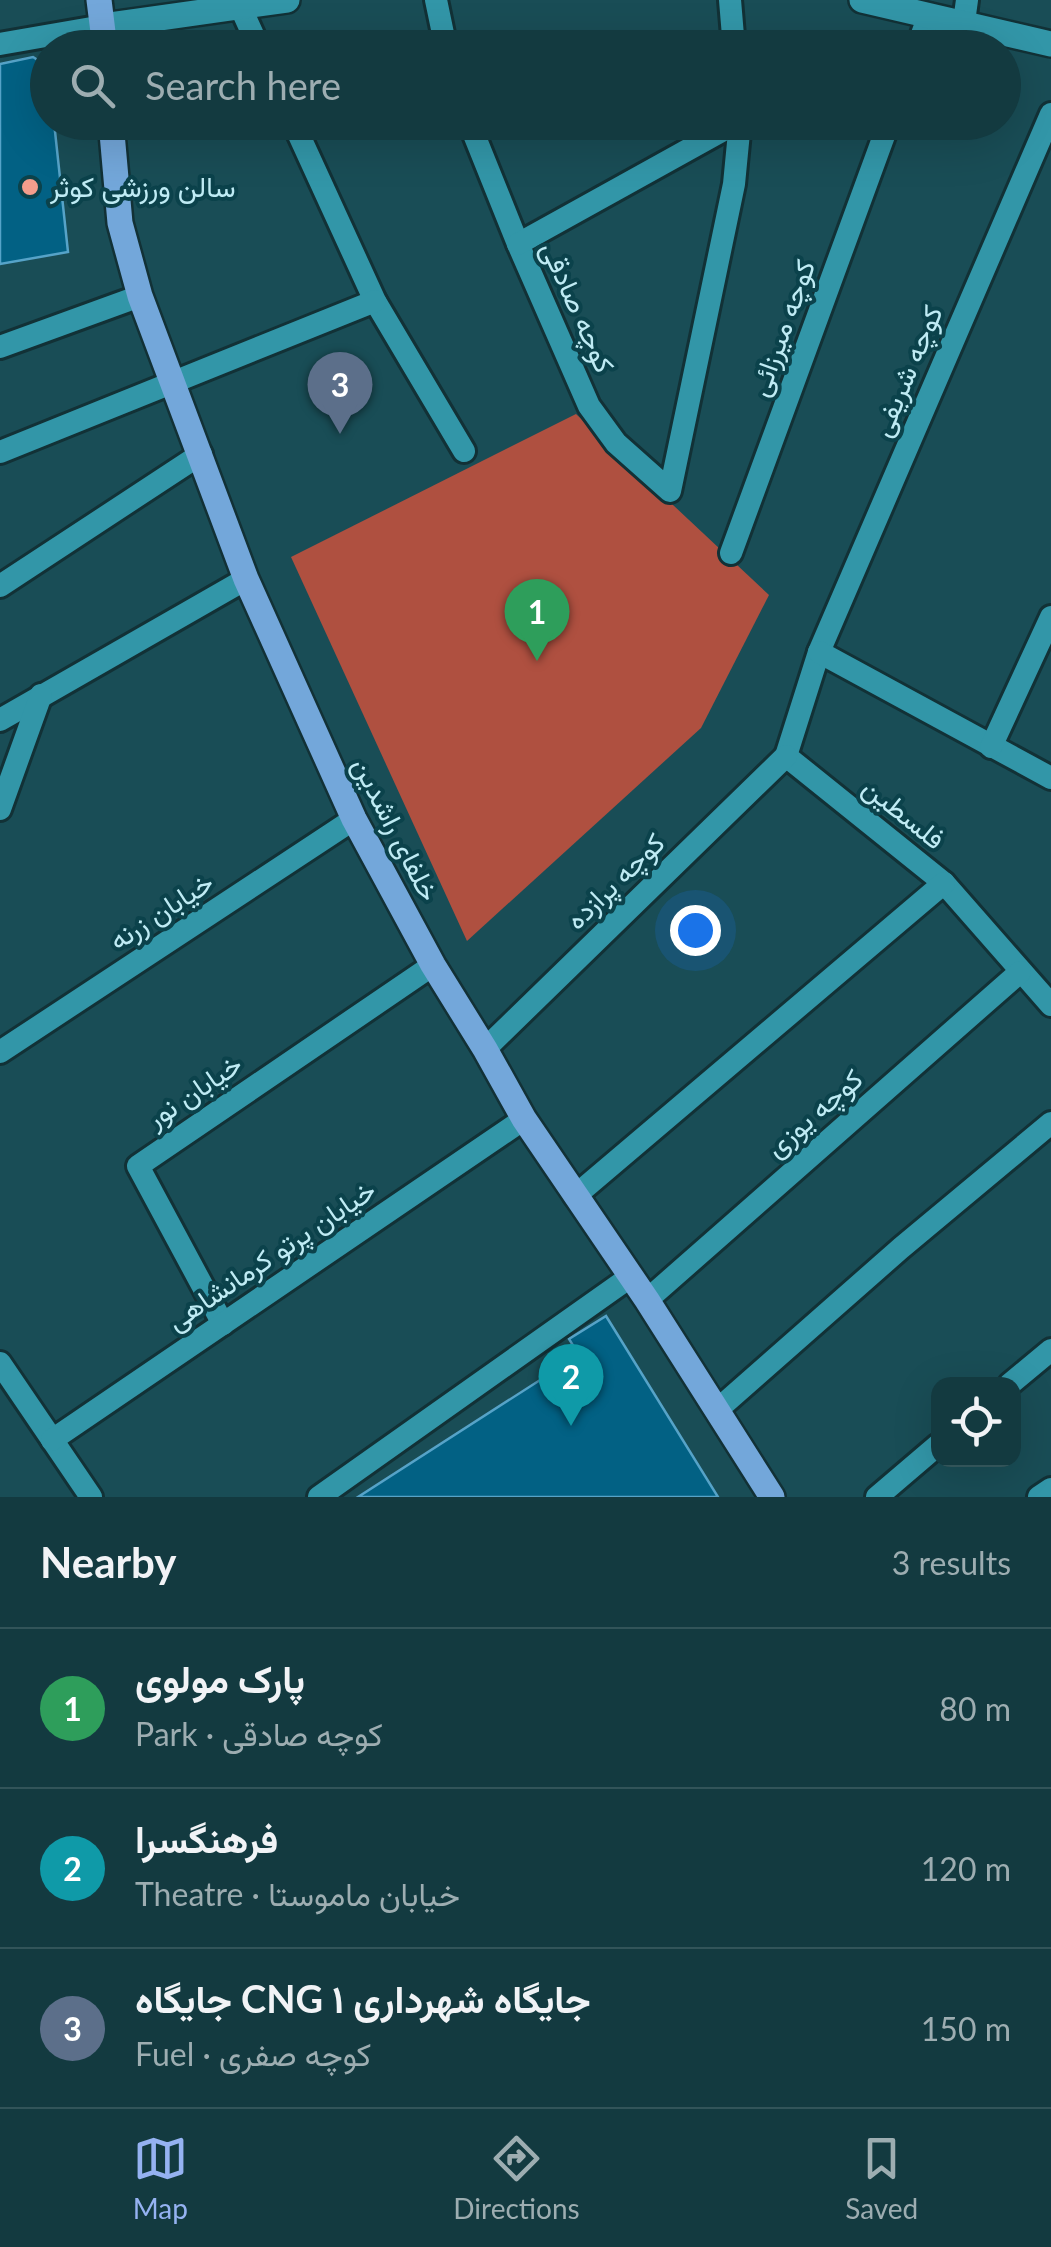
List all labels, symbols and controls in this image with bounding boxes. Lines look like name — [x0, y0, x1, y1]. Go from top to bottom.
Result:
search box — [30, 30, 1021, 140]
icon: search — [65, 58, 120, 113]
text: Search here — [145, 62, 341, 108]
place label: سالن ورزشی کوثر — [49, 169, 236, 205]
marker: سالن ورزشی کوثر — [19, 176, 41, 198]
street label: کوچه صادقی — [532, 236, 623, 379]
street label: کوچه میرزائی — [741, 255, 824, 402]
street label: کوچه شریفی — [863, 300, 952, 442]
pin: 3 — [308, 352, 372, 434]
pin: 1 — [504, 578, 570, 661]
street label: خلفای راشدین — [344, 751, 448, 907]
street label: فلسطین — [856, 769, 952, 856]
street label: کوچه پرازده — [558, 825, 673, 938]
street label: خیابان زرنه — [102, 864, 220, 958]
your location — [670, 905, 721, 956]
street label: خیابان نور — [138, 1046, 249, 1137]
street label: کوچه یوزی — [758, 1061, 871, 1166]
street label: خیابان پرتو کرمانشاهی — [160, 1172, 383, 1339]
pin: 2 — [538, 1344, 604, 1426]
map controls — [931, 1377, 1021, 1467]
button: locate — [931, 1377, 1021, 1467]
text: Nearby — [40, 1537, 177, 1587]
text: 3 results — [892, 1543, 1011, 1582]
text: پارک مولوی — [135, 1655, 305, 1701]
text: 1 — [63, 1689, 82, 1728]
text: 80 m — [939, 1689, 1011, 1728]
text: Park · کوچه صادقی — [135, 1714, 383, 1753]
text: فرهنگسرا — [135, 1815, 278, 1861]
text: 2 — [63, 1849, 82, 1888]
text: 120 m — [921, 1849, 1011, 1888]
text: Theatre · خیابان ماموستا — [135, 1874, 460, 1913]
text: جایگاه CNG جایگاه شهرداری ۱ — [135, 1975, 591, 2021]
text: 3 — [63, 2009, 82, 2048]
text: 150 m — [921, 2009, 1011, 2048]
text: Fuel · کوچه صفری — [135, 2034, 371, 2073]
tab: Map — [133, 2131, 188, 2225]
tab: Directions — [453, 2131, 580, 2225]
tab: Saved — [845, 2131, 918, 2225]

